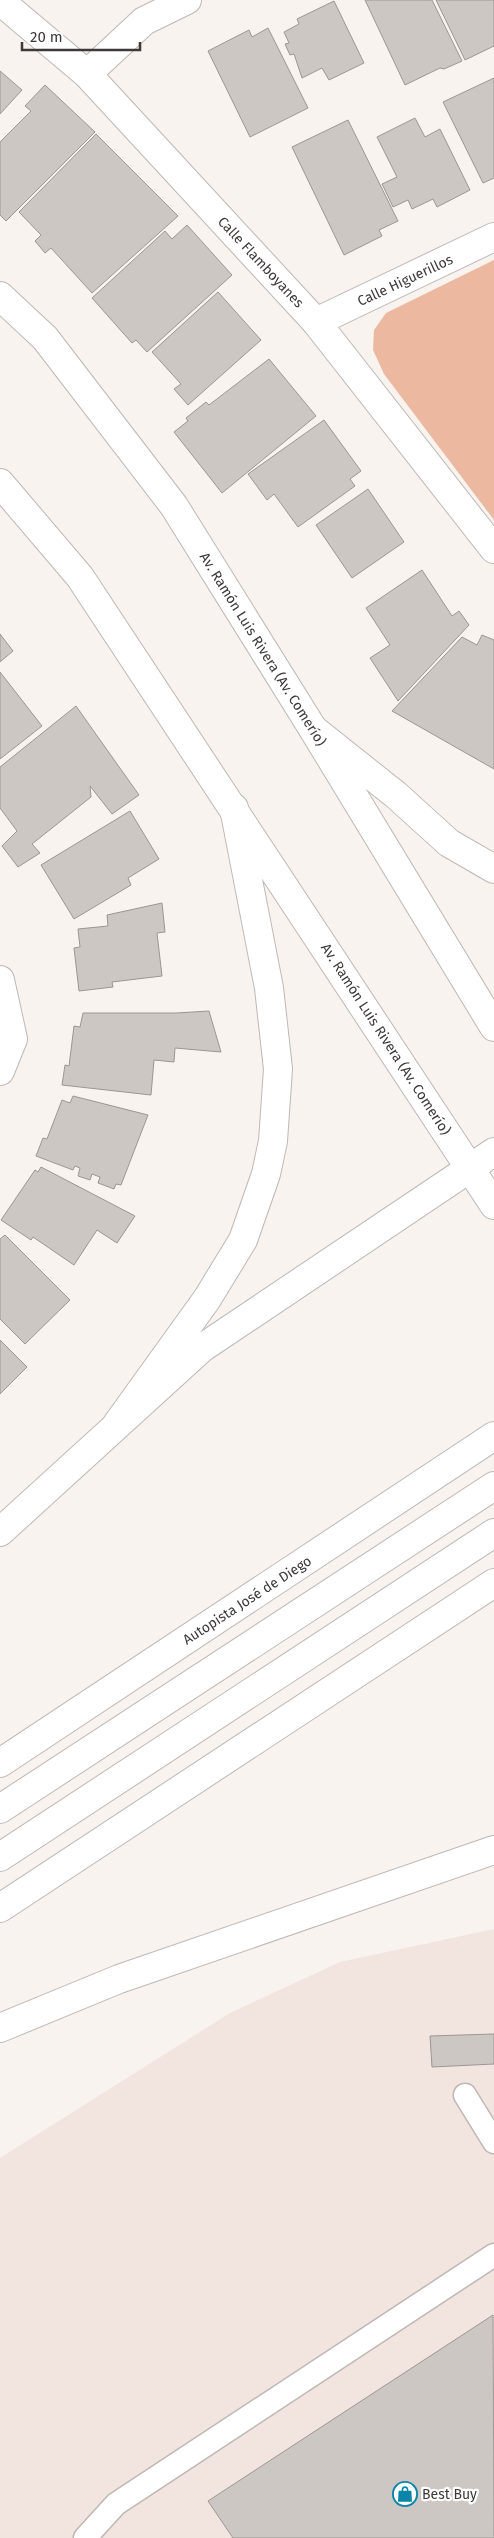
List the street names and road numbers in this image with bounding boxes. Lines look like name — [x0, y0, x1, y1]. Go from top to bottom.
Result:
street label: Calle Flamboyanes — [214, 213, 307, 312]
street label: Calle Higuerillos — [355, 251, 456, 310]
street label: Av. Ramón Luis Rivera (Av. Comerío) — [196, 549, 329, 749]
street label: Av. Ramón Luis Rivera (Av. Comerío) — [317, 940, 454, 1138]
street label: Autopista José de Diego — [180, 1552, 315, 1648]

